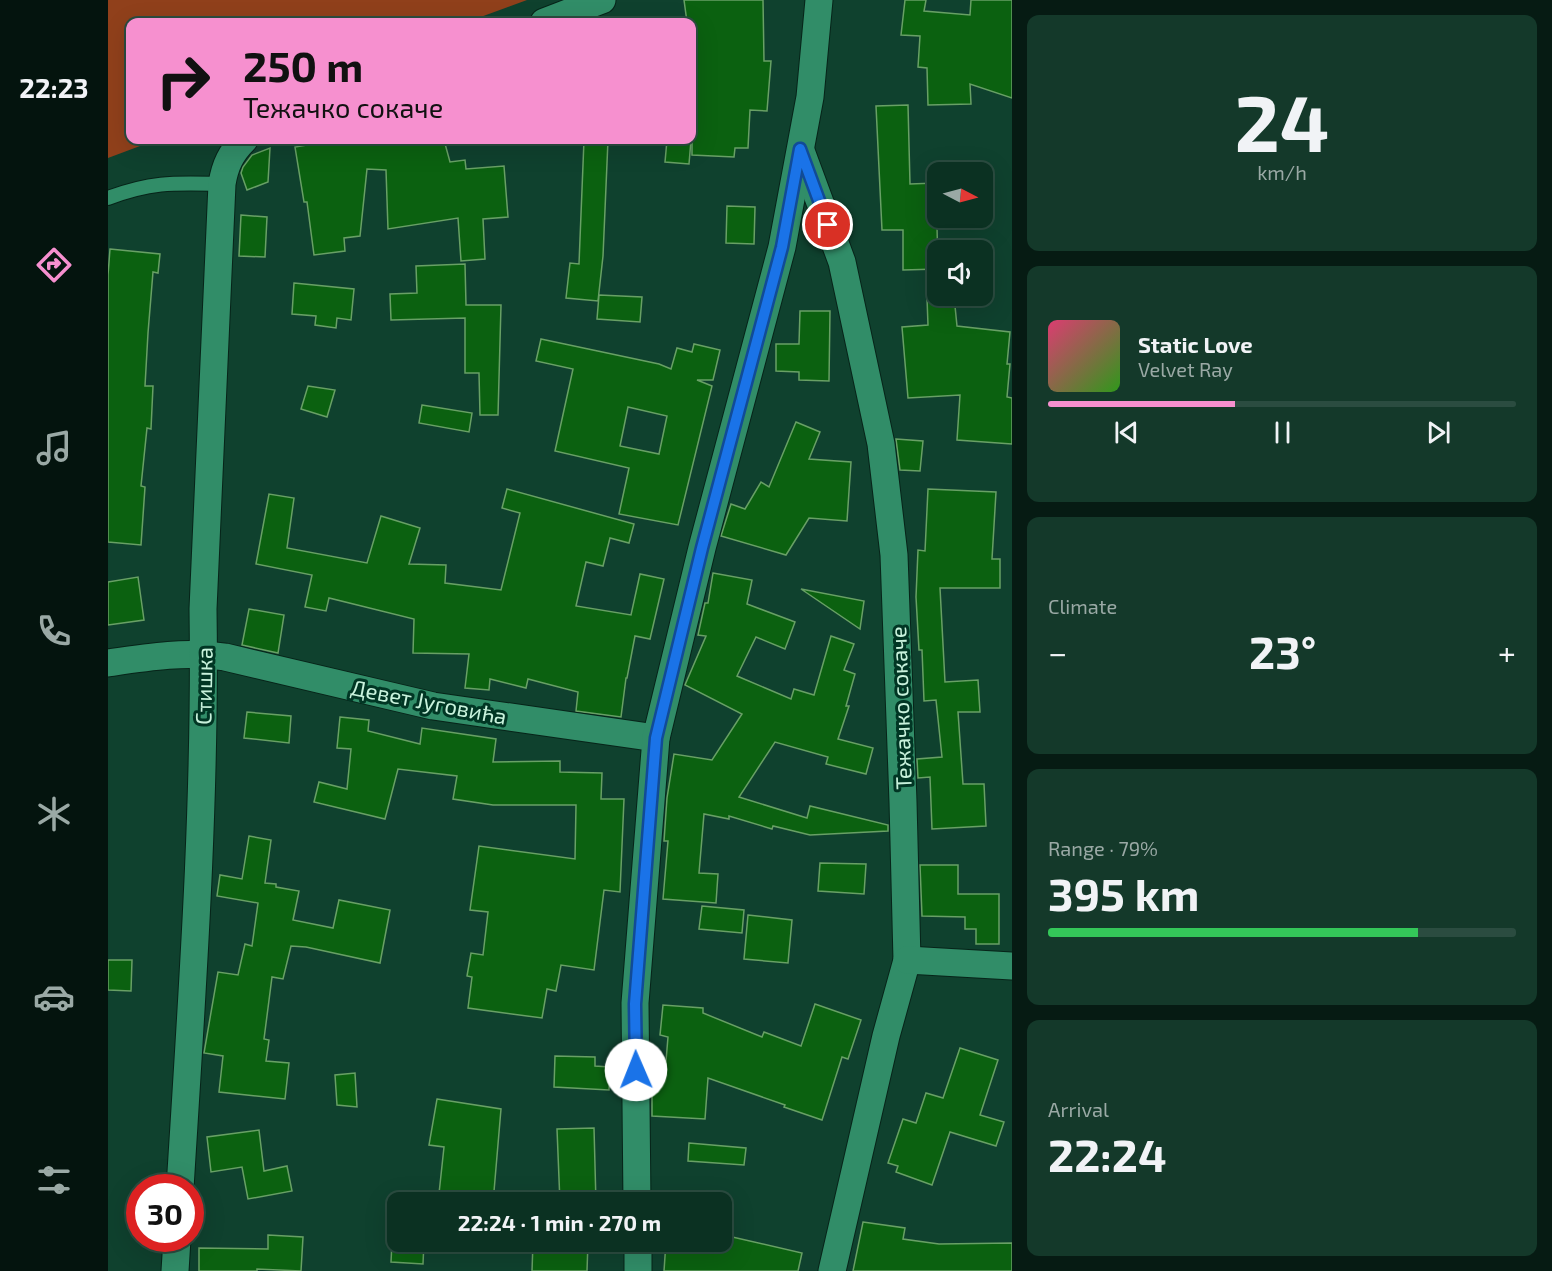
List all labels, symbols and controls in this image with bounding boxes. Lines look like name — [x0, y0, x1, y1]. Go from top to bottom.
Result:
text: 250 m — [243, 40, 363, 90]
icon: right — [144, 42, 222, 120]
text: 22:23 — [19, 71, 89, 103]
text: 24 — [1234, 74, 1330, 168]
text: Тежачко сокаче — [243, 91, 443, 123]
text: km/h — [1257, 160, 1307, 184]
north arrow — [927, 162, 993, 228]
map controls — [927, 162, 993, 306]
pin — [802, 199, 853, 250]
icon: arrive — [811, 208, 844, 241]
button: sound — [927, 240, 993, 306]
icon: directions — [33, 244, 75, 286]
text: Static Love — [1138, 331, 1253, 357]
text: Velvet Ray — [1138, 357, 1233, 381]
icon: previous — [1110, 416, 1143, 449]
icon: pause — [1266, 416, 1299, 449]
icon: next — [1422, 416, 1455, 449]
icon: music — [33, 427, 75, 469]
text: Climate — [1048, 594, 1117, 618]
icon: phone — [33, 610, 75, 652]
text: 23° — [1249, 624, 1316, 678]
street label: Тежачко сокаче — [884, 626, 916, 790]
text: − — [1048, 632, 1067, 672]
text: + — [1498, 632, 1516, 672]
street label: Стишка — [189, 647, 217, 725]
street label: Девет Југовића — [349, 673, 509, 730]
icon: climate — [33, 793, 75, 835]
text: Range · 79% — [1048, 836, 1158, 860]
text: 395 km — [1048, 866, 1199, 920]
icon: car — [33, 976, 75, 1018]
position arrow — [604, 1038, 668, 1102]
text: Arrival — [1048, 1097, 1109, 1121]
text: 22:24 — [1048, 1127, 1167, 1181]
icon: filters — [33, 1159, 75, 1201]
speed limit sign: 30 — [126, 1174, 204, 1252]
text: 22:24 · 1 min · 270 m — [458, 1209, 661, 1235]

